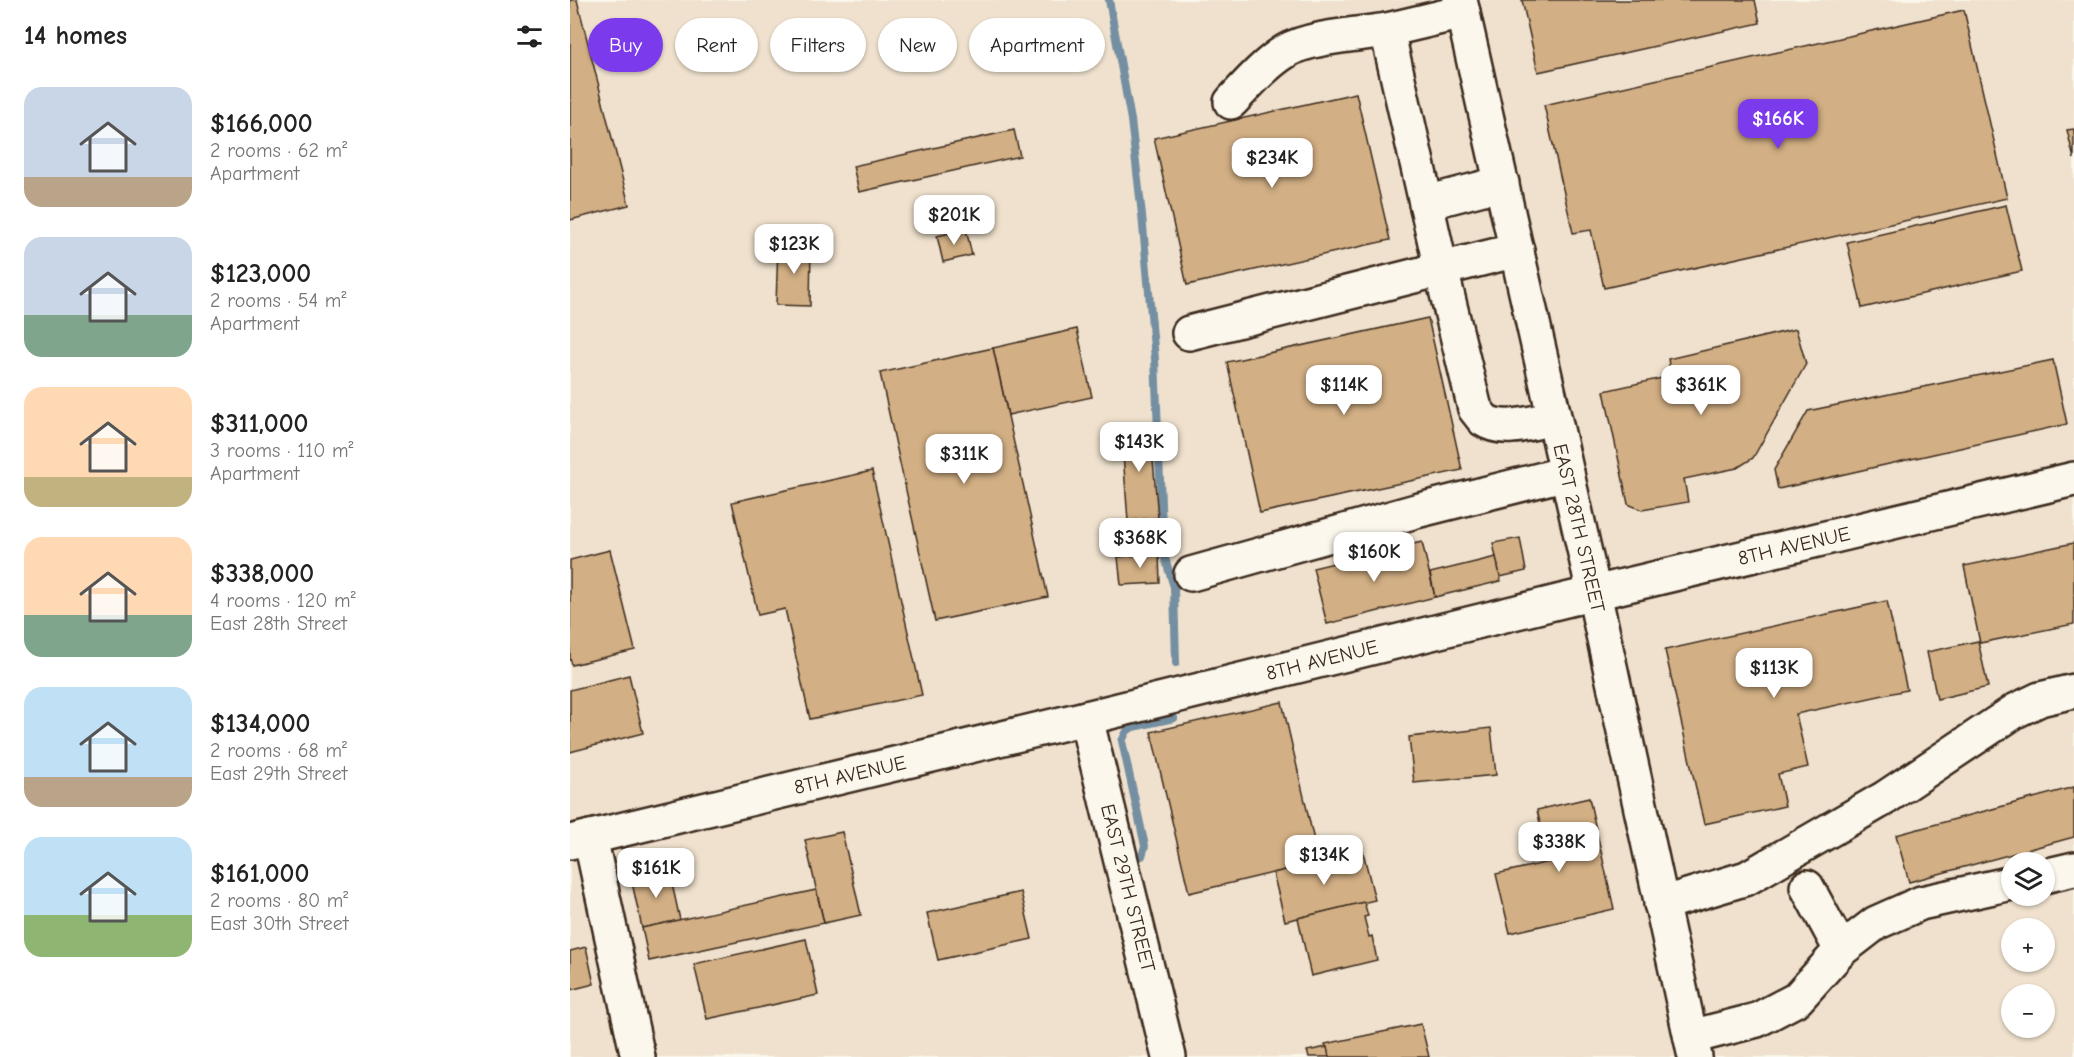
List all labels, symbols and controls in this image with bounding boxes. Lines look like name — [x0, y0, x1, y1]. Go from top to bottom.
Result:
chip: Buy — [588, 18, 663, 72]
chip: Rent — [675, 18, 758, 72]
chip: Filters — [770, 18, 866, 72]
chip: New — [878, 18, 957, 72]
chip: Apartment — [969, 18, 1105, 72]
icon: filters — [513, 20, 546, 53]
text: 14 homes — [24, 21, 127, 51]
pin: $166K — [1736, 99, 1820, 150]
text: $166K — [1752, 107, 1804, 130]
text: $166,000 — [210, 109, 313, 139]
icon: home — [72, 111, 144, 183]
pin: $234K — [1230, 138, 1314, 189]
text: 2 rooms · 62 m² — [210, 139, 347, 162]
text: $234K — [1246, 146, 1298, 169]
text: Apartment — [210, 162, 300, 185]
pin: $201K — [912, 195, 996, 246]
text: $201K — [928, 203, 980, 226]
pin: $123K — [752, 224, 836, 275]
text: $123K — [769, 232, 819, 255]
text: $123,000 — [210, 259, 311, 289]
icon: home — [72, 261, 144, 333]
text: 2 rooms · 54 m² — [210, 289, 346, 312]
text: Apartment — [210, 312, 300, 335]
pin: $114K — [1302, 365, 1386, 416]
pin: $361K — [1659, 365, 1743, 416]
text: $114K — [1320, 373, 1368, 396]
text: $361K — [1675, 373, 1727, 396]
text: $311,000 — [210, 409, 309, 439]
icon: home — [72, 411, 144, 483]
pin: $143K — [1097, 422, 1181, 473]
text: $143K — [1114, 430, 1164, 453]
pin: $311K — [922, 434, 1006, 485]
text: 3 rooms · 110 m² — [210, 439, 354, 462]
text: $311K — [940, 442, 988, 465]
street label: EAST 28TH STREET — [1548, 442, 1610, 615]
text: Apartment — [210, 462, 300, 485]
pin: $368K — [1098, 518, 1182, 569]
street label: 8TH AVENUE — [1736, 522, 1852, 570]
text: $368K — [1113, 526, 1167, 549]
pin: $160K — [1332, 532, 1416, 583]
text: $160K — [1347, 540, 1401, 563]
text: $338,000 — [210, 559, 314, 589]
icon: home — [72, 561, 144, 633]
text: 4 rooms · 120 m² — [210, 589, 356, 612]
text: East 28th Street — [210, 612, 347, 635]
street label: 8TH AVENUE — [1264, 635, 1380, 685]
pin: $113K — [1732, 648, 1816, 699]
text: $113K — [1750, 656, 1798, 679]
text: $134,000 — [210, 709, 310, 739]
icon: home — [72, 711, 144, 783]
text: 2 rooms · 68 m² — [210, 739, 347, 762]
street label: 8TH AVENUE — [792, 751, 908, 799]
text: East 29th Street — [210, 762, 347, 785]
street label: EAST 29TH STREET — [1096, 802, 1160, 975]
pin: $338K — [1517, 822, 1601, 873]
text: $338K — [1532, 830, 1586, 853]
pin: $134K — [1282, 835, 1366, 886]
text: $134K — [1299, 843, 1349, 866]
pin: $161K — [614, 848, 698, 899]
map controls — [2001, 852, 2055, 1038]
button: layers — [2001, 852, 2055, 906]
text: $161K — [631, 856, 681, 879]
text: $161,000 — [210, 859, 309, 889]
icon: home — [72, 861, 144, 933]
text: 2 rooms · 80 m² — [210, 889, 348, 912]
text: East 30th Street — [210, 912, 349, 935]
button: + — [2001, 918, 2055, 972]
button: − — [2001, 984, 2055, 1038]

